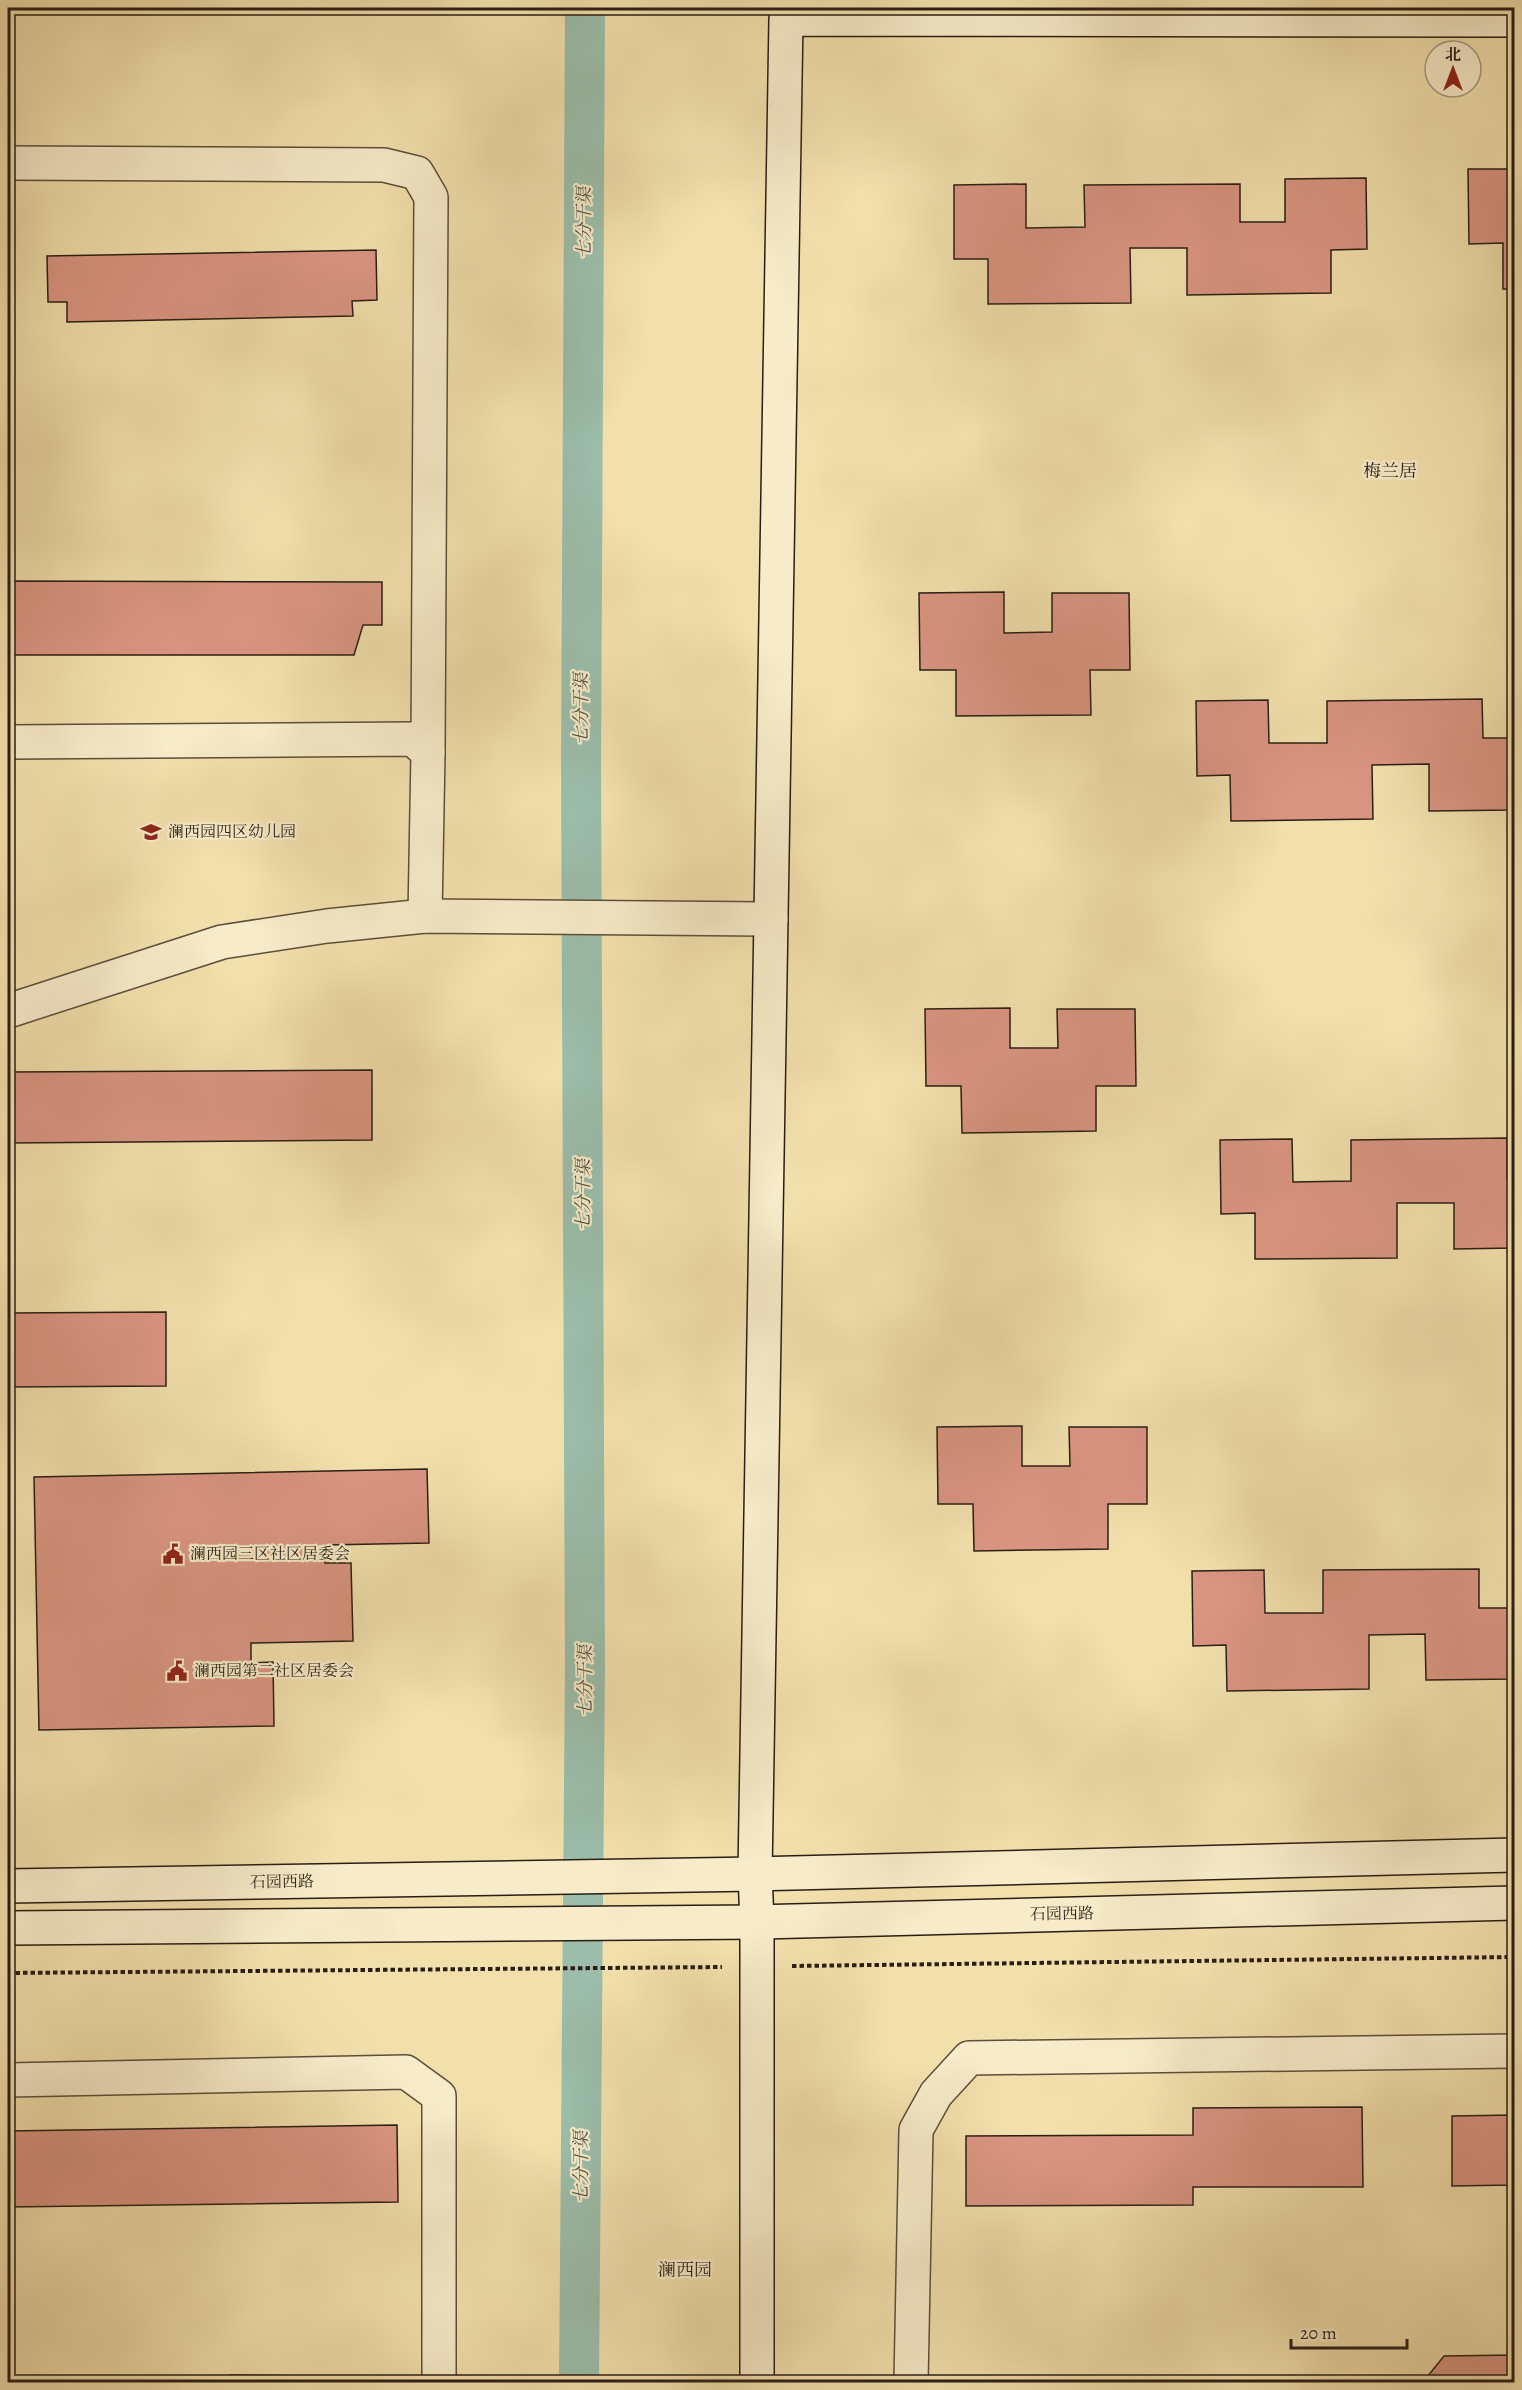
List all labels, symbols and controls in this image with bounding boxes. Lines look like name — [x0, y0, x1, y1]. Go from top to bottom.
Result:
north arrow — [1423, 39, 1483, 99]
text: 北 — [1445, 44, 1461, 66]
water label: 七分干渠 — [572, 184, 596, 259]
district label: 梅兰居 — [1363, 459, 1417, 483]
water label: 七分干渠 — [569, 670, 593, 745]
school or university icon: 澜西园四区幼儿园 — [139, 820, 163, 844]
place label: 澜西园四区幼儿园 — [168, 821, 296, 843]
water label: 七分干渠 — [571, 1156, 595, 1231]
public building icon: 澜西园三区社区居委会 — [161, 1542, 185, 1566]
place label: 澜西园三区社区居委会 — [190, 1543, 350, 1565]
water label: 七分干渠 — [573, 1642, 597, 1717]
public building icon: 澜西园第二社区居委会 — [165, 1659, 189, 1683]
place label: 澜西园第二社区居委会 — [194, 1660, 354, 1682]
street label: 石园西路 — [250, 1870, 314, 1894]
street label: 石园西路 — [1030, 1902, 1094, 1926]
water label: 七分干渠 — [569, 2128, 593, 2203]
district label: 澜西园 — [658, 2258, 712, 2282]
scale bar — [1291, 2312, 1406, 2350]
text: 20 m — [1300, 2321, 1337, 2345]

